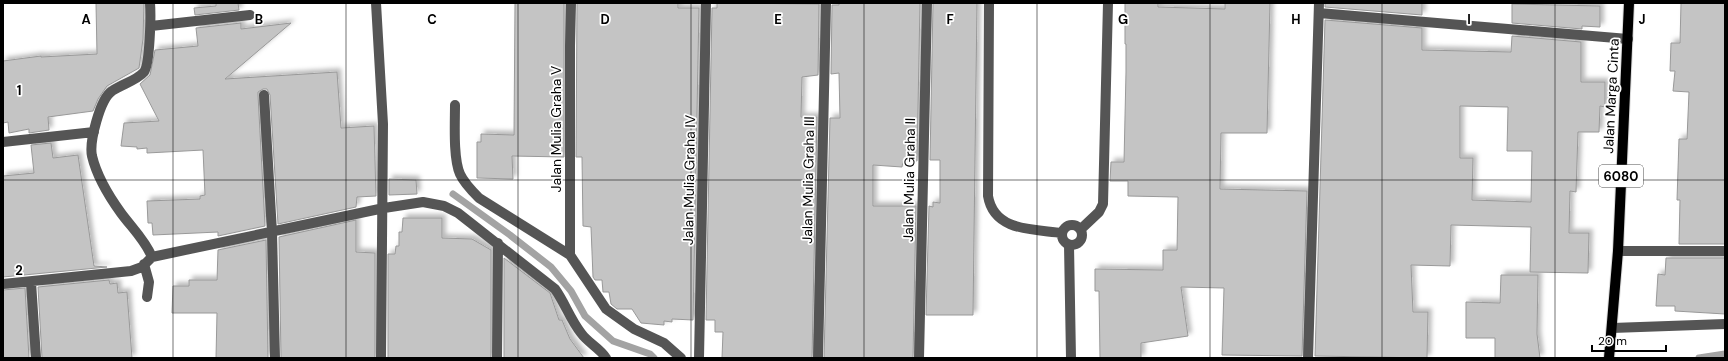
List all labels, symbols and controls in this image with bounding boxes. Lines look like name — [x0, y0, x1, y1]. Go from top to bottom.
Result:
text: A — [81, 11, 91, 28]
text: B — [255, 11, 263, 28]
text: C — [427, 11, 437, 28]
text: D — [600, 11, 610, 28]
text: E — [774, 11, 782, 28]
text: F — [946, 11, 954, 28]
text: G — [1118, 11, 1128, 28]
text: H — [1291, 11, 1301, 28]
text: I — [1467, 11, 1471, 28]
text: J — [1638, 11, 1646, 28]
street label: Jalan Marga Cinta — [1599, 38, 1623, 154]
street label: Jalan Mulia Graha V — [547, 65, 565, 192]
text: 1 — [17, 82, 21, 99]
street label: Jalan Mulia Graha IV — [679, 114, 699, 245]
street label: Jalan Mulia Graha III — [798, 116, 818, 244]
street label: Jalan Mulia Graha II — [899, 118, 919, 242]
road number: 6080 — [1599, 165, 1643, 187]
text: 2 — [15, 262, 23, 279]
scale bar — [1592, 327, 1666, 353]
text: 20 m — [1598, 333, 1627, 349]

